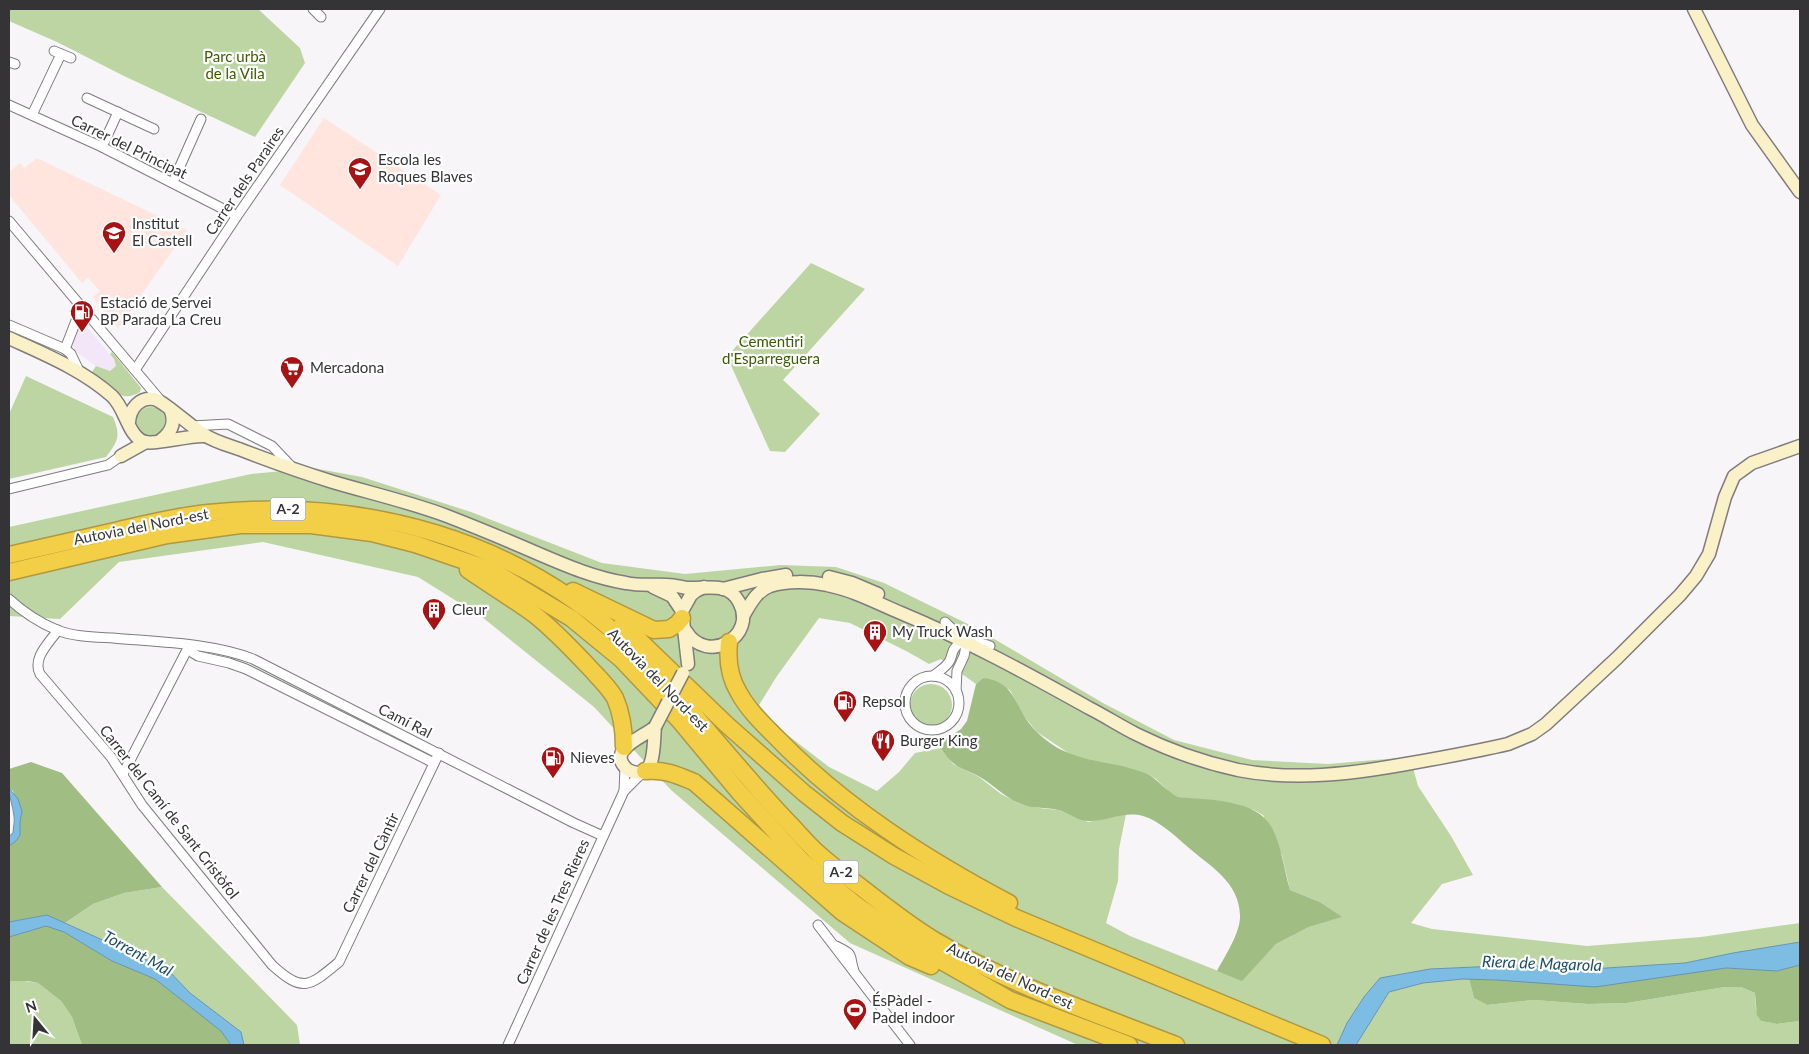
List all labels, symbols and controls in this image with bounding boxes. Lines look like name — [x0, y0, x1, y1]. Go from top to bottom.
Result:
park label: Parc urbà de la Vila — [204, 47, 266, 82]
street label: Carrer del Principat — [68, 110, 191, 182]
street label: Carrer dels Paraires — [201, 123, 287, 238]
place label: Escola les Roques Blaves — [378, 150, 473, 185]
school or university icon: Escola les Roques Blaves — [347, 156, 373, 190]
place label: Institut El Castell — [132, 214, 192, 249]
school or university icon: Institut El Castell — [101, 220, 127, 254]
place label: Estació de Servei BP Parada La Creu — [100, 293, 221, 328]
fuel station icon: Estació de Servei BP Parada La Creu — [69, 299, 95, 333]
park label: Cementiri d'Esparreguera — [722, 332, 820, 367]
supermarket icon: Mercadona — [279, 355, 305, 389]
place label: Mercadona — [310, 358, 384, 376]
road number: A-2 — [270, 498, 306, 520]
street label: Autovia del Nord-est — [72, 504, 210, 548]
building icon: Cleur — [421, 597, 447, 631]
place label: Cleur — [452, 600, 488, 618]
building icon: My Truck Wash — [862, 619, 888, 653]
place label: My Truck Wash — [892, 622, 993, 640]
street label: Autovia del Nord-est — [605, 624, 713, 735]
fuel station icon: Repsol — [832, 689, 858, 723]
place label: Repsol — [862, 692, 906, 710]
street label: Camí Ral — [376, 699, 435, 741]
street label: Carrer del Camí de Sant Cristòfol — [96, 721, 243, 902]
restaurant icon: Burger King — [870, 728, 896, 762]
place label: Burger King — [900, 731, 978, 749]
fuel station icon: Nieves — [540, 745, 566, 779]
place label: Nieves — [570, 748, 615, 766]
street label: Carrer del Càntir — [338, 809, 402, 916]
street label: Carrer de les Tres Rieres — [512, 836, 592, 987]
road number: A-2 — [824, 860, 858, 884]
water label: Torrent Mal — [100, 926, 177, 980]
street label: Autovia del Nord-est — [945, 938, 1077, 1012]
water label: Riera de Magarola — [1482, 951, 1602, 974]
place label: ÉsPàdel - Padel indoor — [872, 991, 955, 1026]
north arrow — [10, 994, 60, 1044]
text: N — [23, 996, 39, 1016]
sports icon: ÉsPàdel - Padel indoor — [842, 997, 868, 1031]

